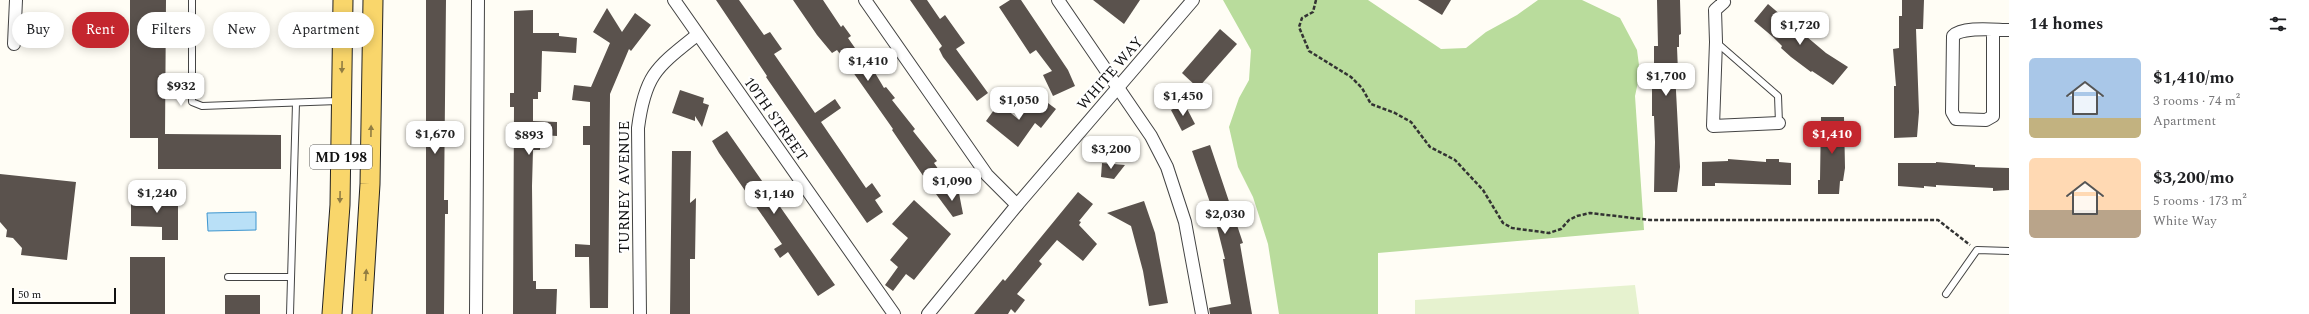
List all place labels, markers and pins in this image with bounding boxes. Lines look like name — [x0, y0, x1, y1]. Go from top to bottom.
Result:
pin: $1,720 — [1767, 12, 1833, 46]
pin: $1,410 — [835, 48, 901, 82]
pin: $1,700 — [1633, 63, 1699, 97]
pin: $932 — [157, 73, 205, 107]
pin: $1,450 — [1150, 83, 1216, 117]
pin: $1,050 — [986, 87, 1052, 121]
pin: $1,670 — [402, 121, 468, 155]
pin: $1,410 — [1799, 121, 1865, 155]
pin: $893 — [505, 122, 553, 156]
pin: $3,200 — [1078, 136, 1144, 170]
pin: $1,090 — [919, 168, 985, 202]
pin: $1,240 — [124, 180, 190, 214]
pin: $1,140 — [741, 181, 807, 215]
pin: $2,030 — [1192, 201, 1258, 235]

